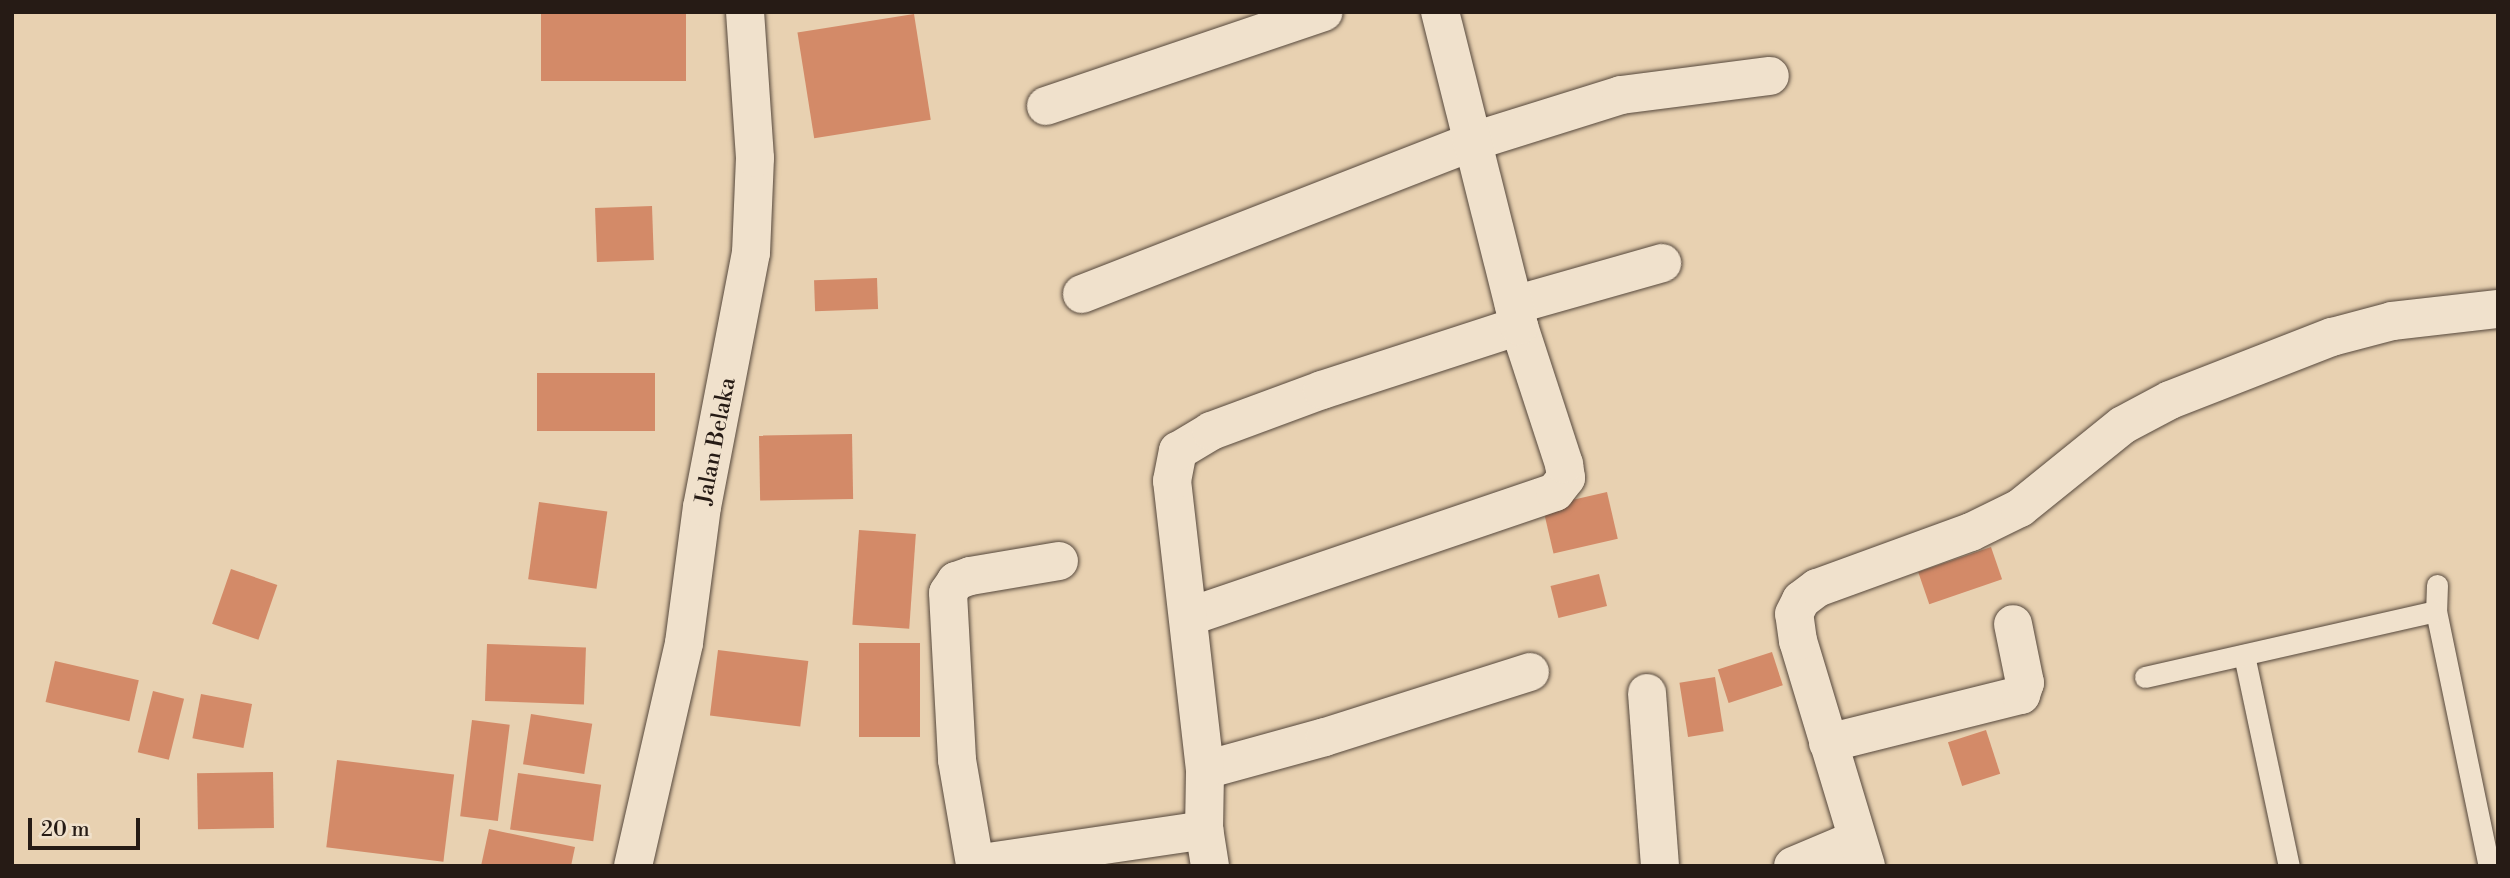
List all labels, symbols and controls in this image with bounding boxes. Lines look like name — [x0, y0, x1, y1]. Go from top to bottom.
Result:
street label: Jalan Belaka — [690, 375, 742, 507]
scale bar — [32, 804, 144, 848]
text: 20 m — [41, 817, 90, 843]

